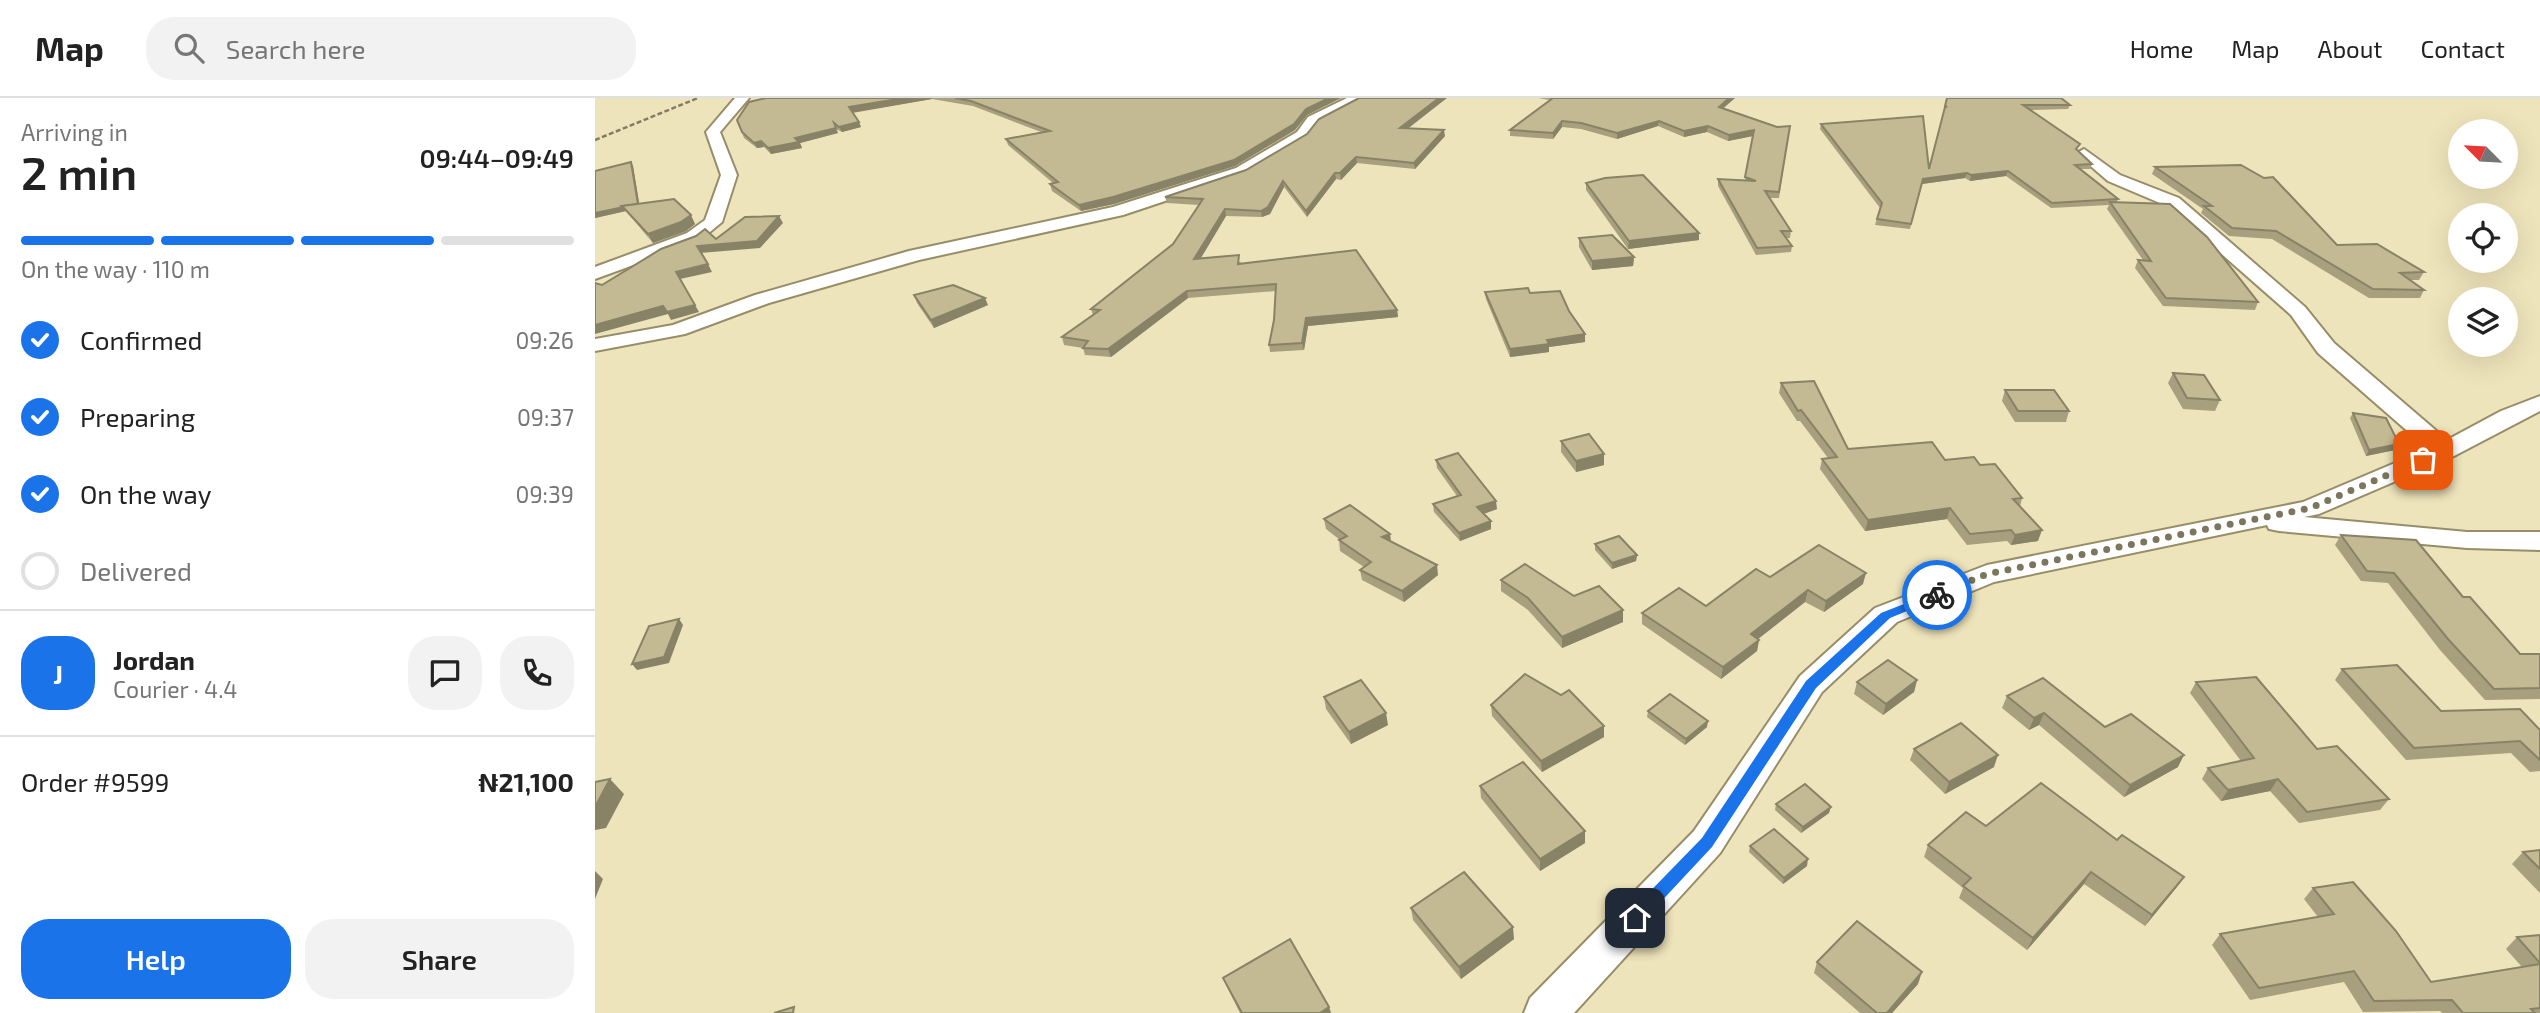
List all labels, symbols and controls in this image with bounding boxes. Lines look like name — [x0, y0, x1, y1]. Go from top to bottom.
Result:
search box — [146, 17, 636, 80]
text: Map — [35, 28, 104, 68]
icon: search — [170, 29, 208, 67]
text: Search here — [226, 33, 365, 64]
text: Home — [2130, 34, 2193, 63]
text: Map — [2231, 34, 2279, 63]
text: About — [2317, 34, 2383, 63]
text: Contact — [2421, 34, 2505, 63]
text: Arriving in — [21, 118, 128, 146]
north arrow — [2448, 119, 2518, 189]
map controls — [2448, 119, 2518, 357]
text: 09:44–09:49 — [420, 142, 574, 173]
text: 2 min — [21, 144, 137, 199]
button: locate — [2448, 203, 2518, 273]
text: On the way · 110 m — [21, 255, 210, 283]
button: layers — [2448, 287, 2518, 357]
icon: check — [21, 321, 59, 359]
text: Confirmed — [80, 324, 203, 355]
text: 09:26 — [515, 326, 574, 354]
icon: check — [21, 398, 59, 436]
text: Preparing — [80, 401, 195, 432]
text: 09:37 — [517, 403, 574, 431]
pin — [2393, 430, 2453, 490]
icon: bag — [2404, 441, 2442, 479]
icon: check — [21, 475, 59, 513]
text: On the way — [80, 478, 211, 509]
text: 09:39 — [516, 480, 574, 508]
text: Delivered — [80, 555, 192, 586]
courier — [1902, 560, 1972, 630]
icon: bike — [1918, 576, 1956, 614]
button: chat — [408, 636, 482, 710]
button: phone — [500, 636, 574, 710]
text: Jordan — [113, 644, 195, 675]
text: J — [53, 658, 63, 689]
text: Courier · 4.4 — [113, 675, 237, 703]
text: Order #9599 — [21, 766, 169, 797]
text: ₦21,100 — [478, 766, 574, 797]
pin — [1605, 888, 1665, 948]
icon: home — [1616, 899, 1654, 937]
button: Help — [21, 919, 291, 999]
button: Share — [305, 919, 574, 999]

